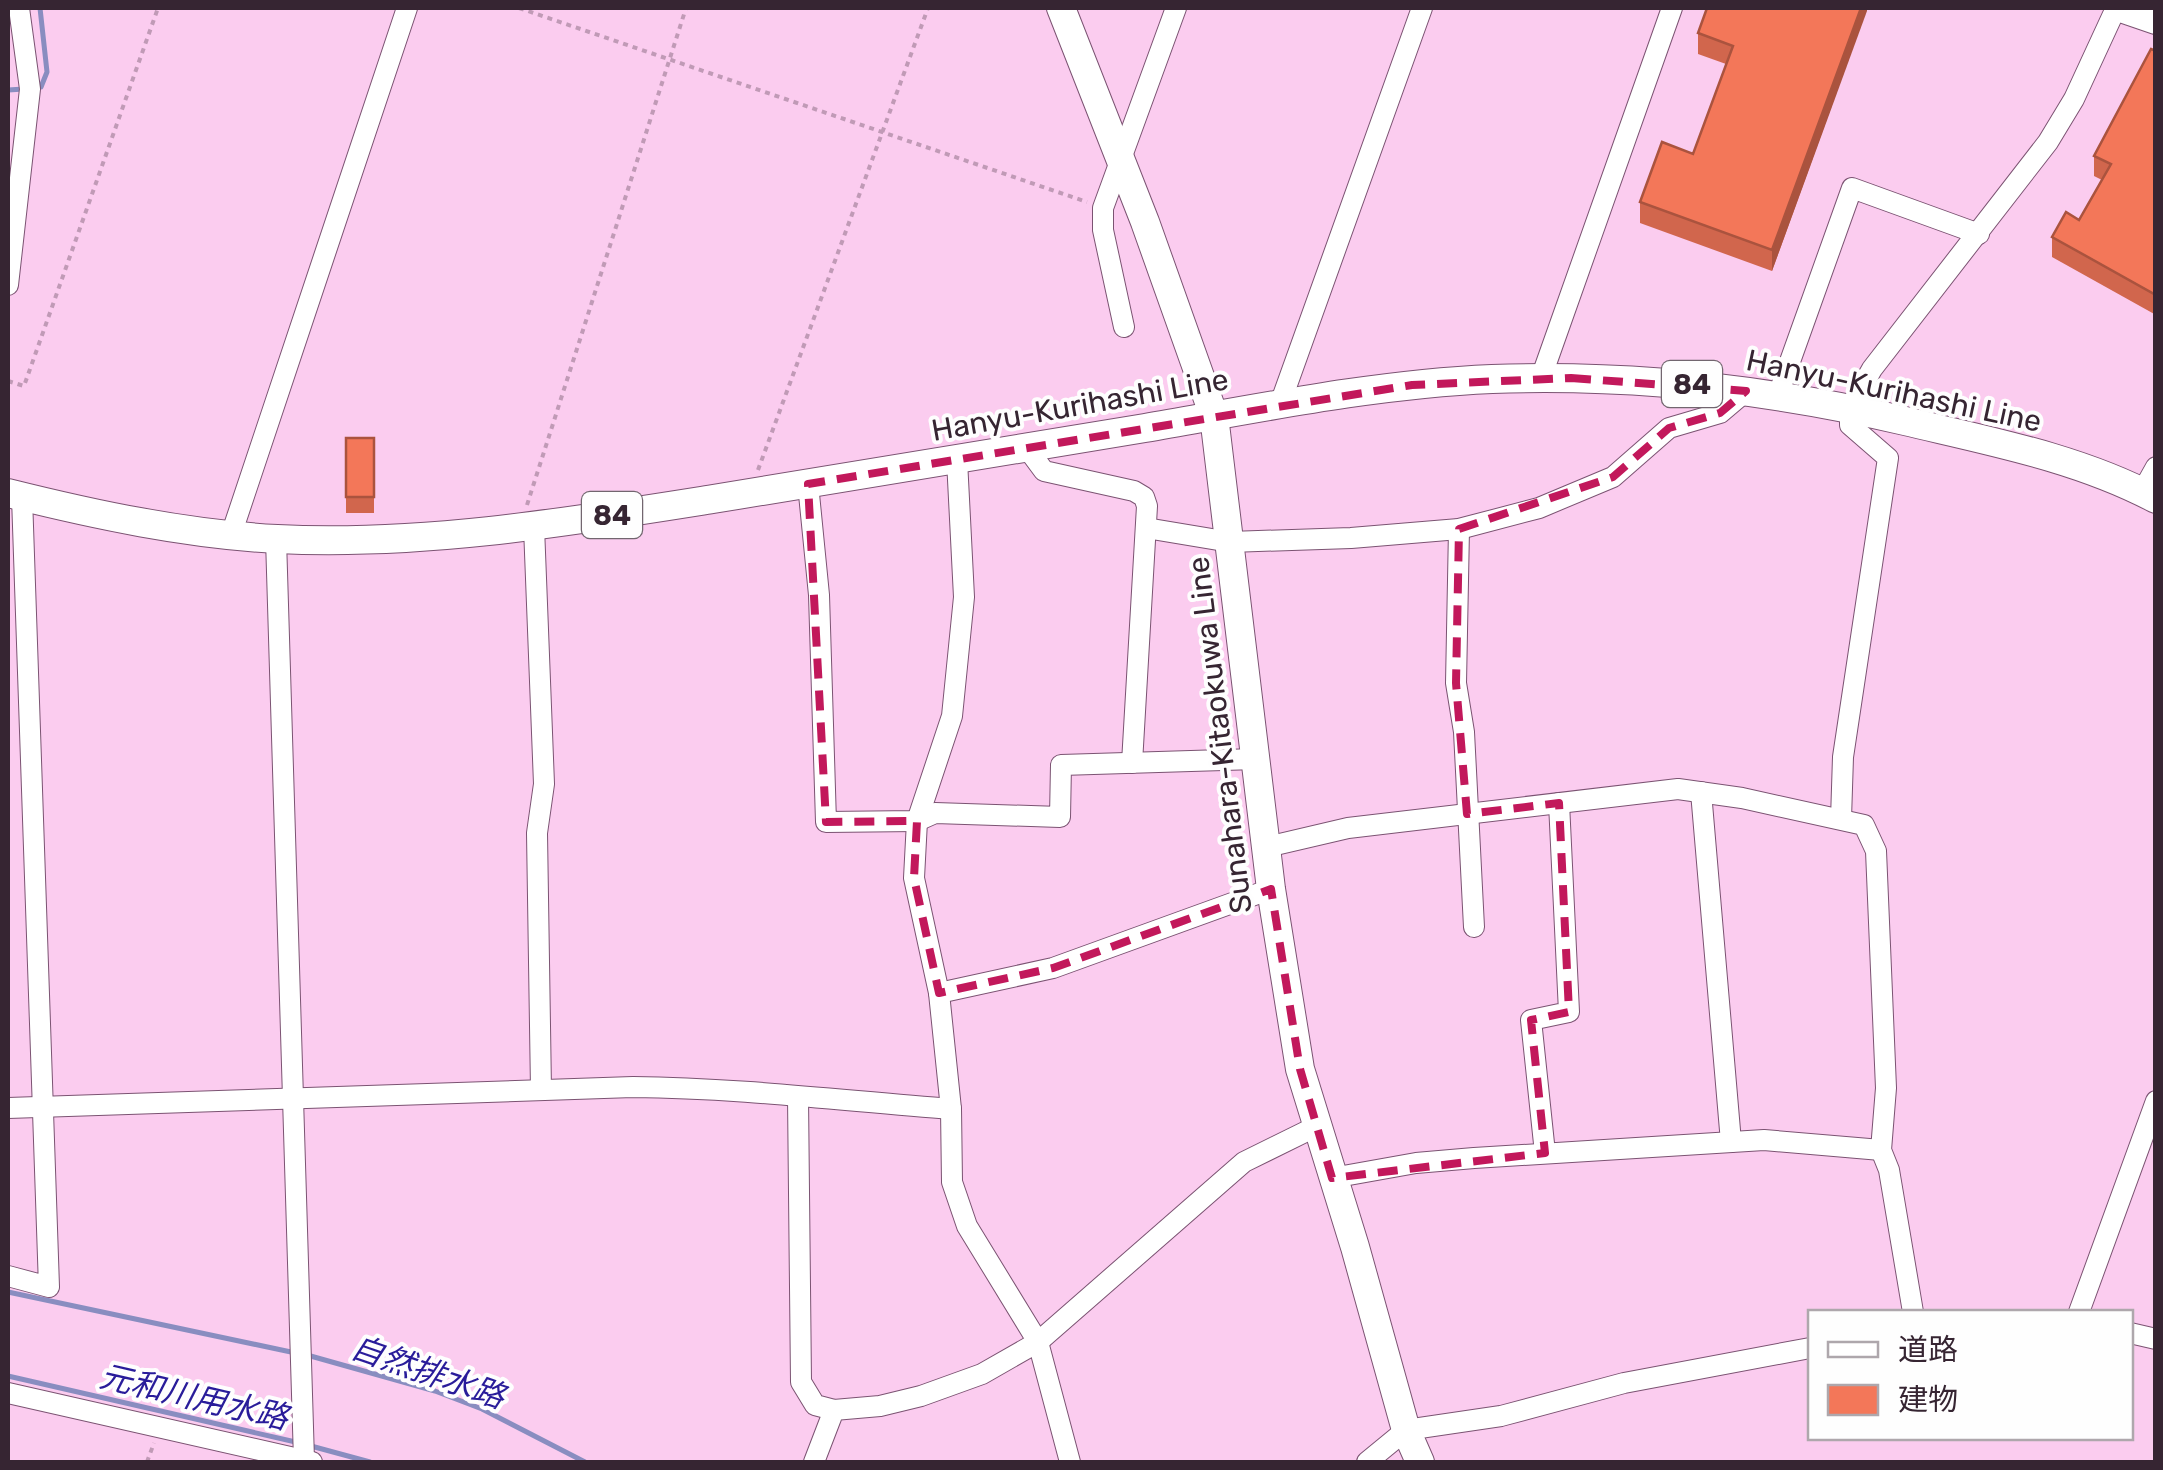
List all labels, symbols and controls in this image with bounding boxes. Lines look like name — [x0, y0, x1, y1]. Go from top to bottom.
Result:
street label: Hanyu-Kurihashi Line — [1743, 342, 2045, 440]
street label: Hanyu-Kurihashi Line — [929, 361, 1231, 449]
road number: 84 — [1662, 361, 1722, 407]
road number: 84 — [582, 492, 642, 538]
street label: Sunahara-Kitaokuwa Line — [1180, 555, 1260, 915]
legend — [1808, 1310, 2133, 1440]
water label: 自然排水路 — [346, 1328, 513, 1417]
text: 道路 — [1898, 1332, 1958, 1368]
water label: 元和川用水路 — [96, 1357, 295, 1438]
text: 建物 — [1898, 1382, 1958, 1418]

